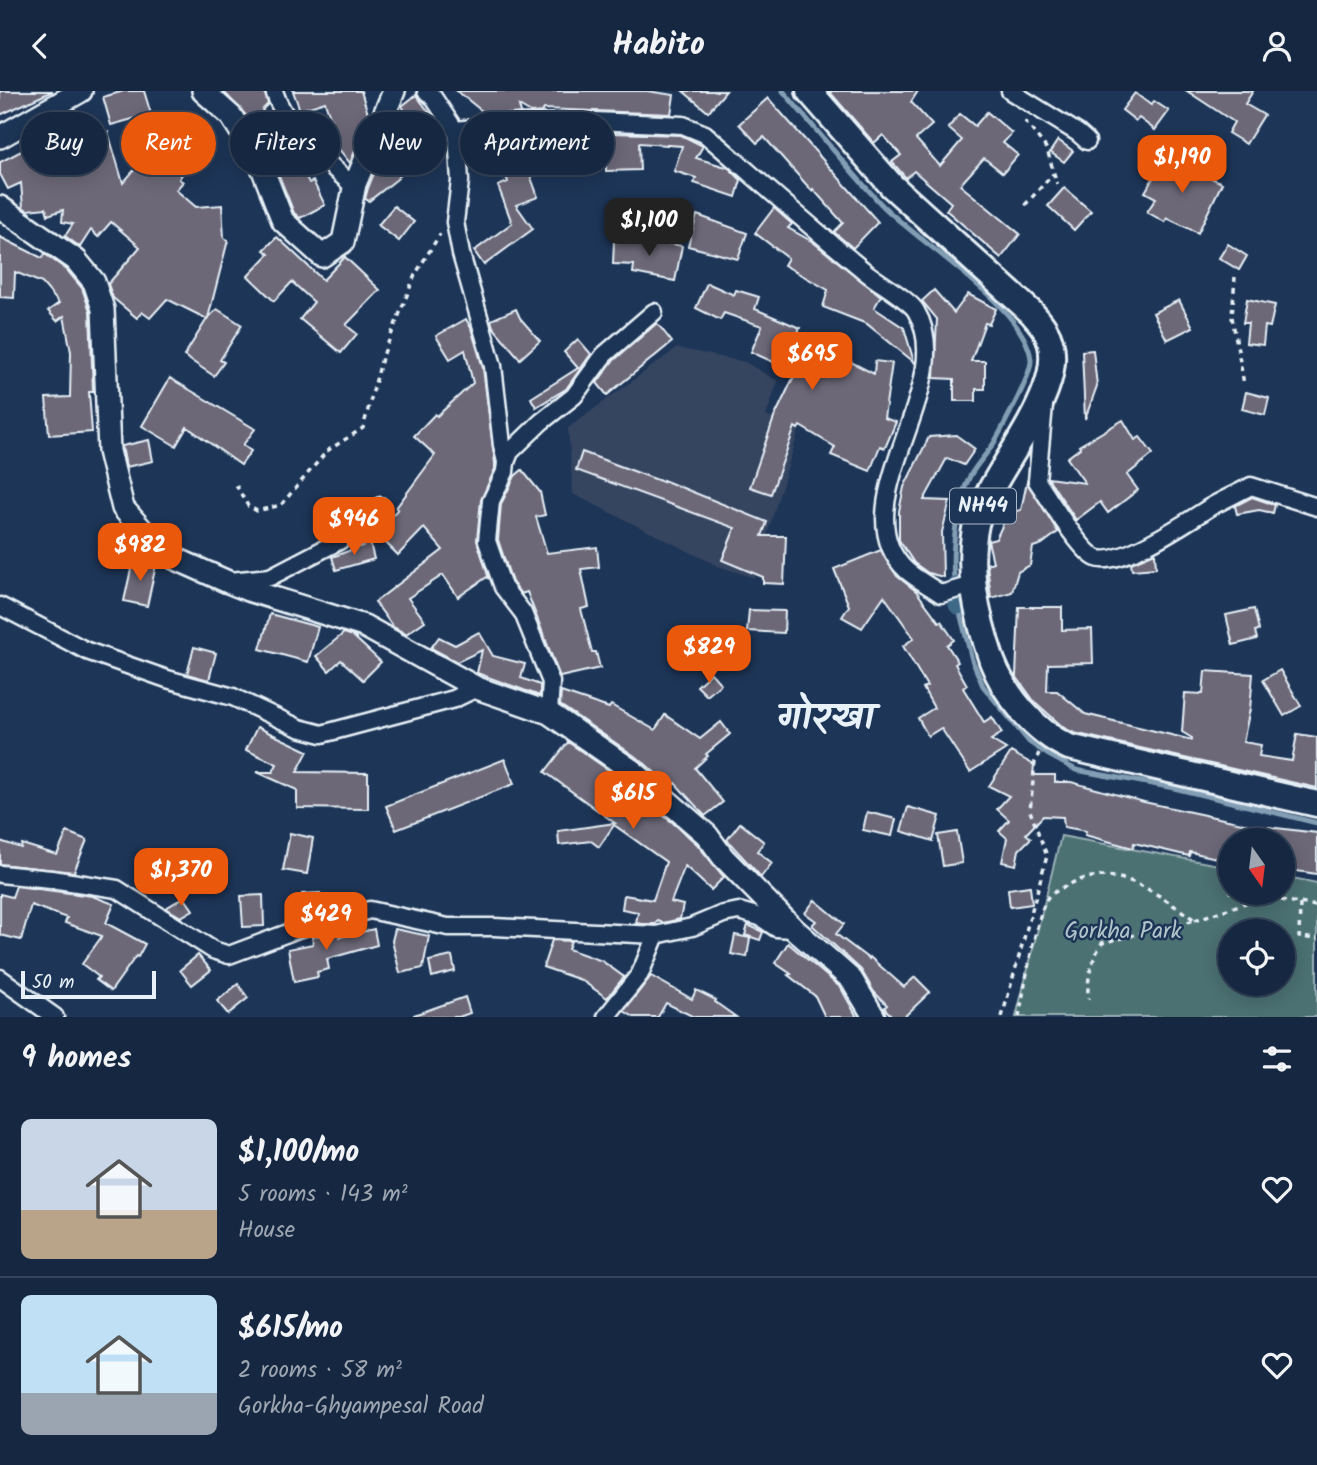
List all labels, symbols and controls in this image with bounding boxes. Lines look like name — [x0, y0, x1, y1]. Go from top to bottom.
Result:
text: Habito — [612, 20, 705, 71]
icon: back — [21, 27, 59, 65]
icon: person — [1258, 27, 1296, 65]
chip: Buy — [21, 112, 107, 175]
chip: Rent — [121, 112, 216, 175]
chip: Filters — [230, 112, 340, 175]
chip: New — [354, 112, 446, 175]
chip: Apartment — [460, 112, 614, 175]
pin: $1,190 — [1125, 135, 1239, 195]
text: $1,190 — [1154, 140, 1210, 176]
pin: $1,100 — [592, 199, 706, 258]
text: $1,100 — [620, 203, 678, 239]
pin: $695 — [771, 333, 853, 392]
text: $695 — [787, 337, 837, 373]
road number: NH44 — [950, 489, 1016, 523]
pin: $946 — [313, 497, 395, 557]
text: $946 — [329, 502, 379, 538]
pin: $982 — [99, 524, 181, 583]
text: $982 — [114, 528, 166, 564]
pin: $829 — [668, 625, 750, 685]
text: $829 — [683, 630, 735, 666]
district label: गोरखा — [776, 690, 881, 749]
pin: $615 — [592, 771, 674, 831]
text: $615 — [611, 776, 655, 812]
north arrow — [1218, 828, 1295, 905]
map controls — [1218, 828, 1295, 996]
pin: $1,370 — [124, 849, 238, 908]
text: $1,370 — [150, 853, 212, 889]
pin: $429 — [285, 893, 367, 952]
text: $429 — [300, 897, 352, 933]
park label: Gorkha Park — [1065, 914, 1182, 950]
button: locate — [1218, 919, 1295, 996]
scale bar — [21, 968, 156, 1000]
text: 50 m — [32, 968, 74, 998]
text: 9 homes — [21, 1035, 132, 1083]
icon: filters — [1258, 1040, 1296, 1078]
text: $1,100/mo — [238, 1129, 359, 1177]
icon: home — [77, 1147, 161, 1231]
icon: heart — [1258, 1170, 1296, 1208]
text: 5 rooms · 143 m² — [238, 1177, 408, 1213]
text: House — [238, 1213, 295, 1249]
text: $615/mo — [238, 1305, 343, 1353]
icon: home — [77, 1323, 161, 1407]
icon: heart — [1258, 1346, 1296, 1384]
text: 2 rooms · 58 m² — [238, 1353, 402, 1389]
text: Gorkha-Ghyampesal Road — [238, 1389, 484, 1425]

